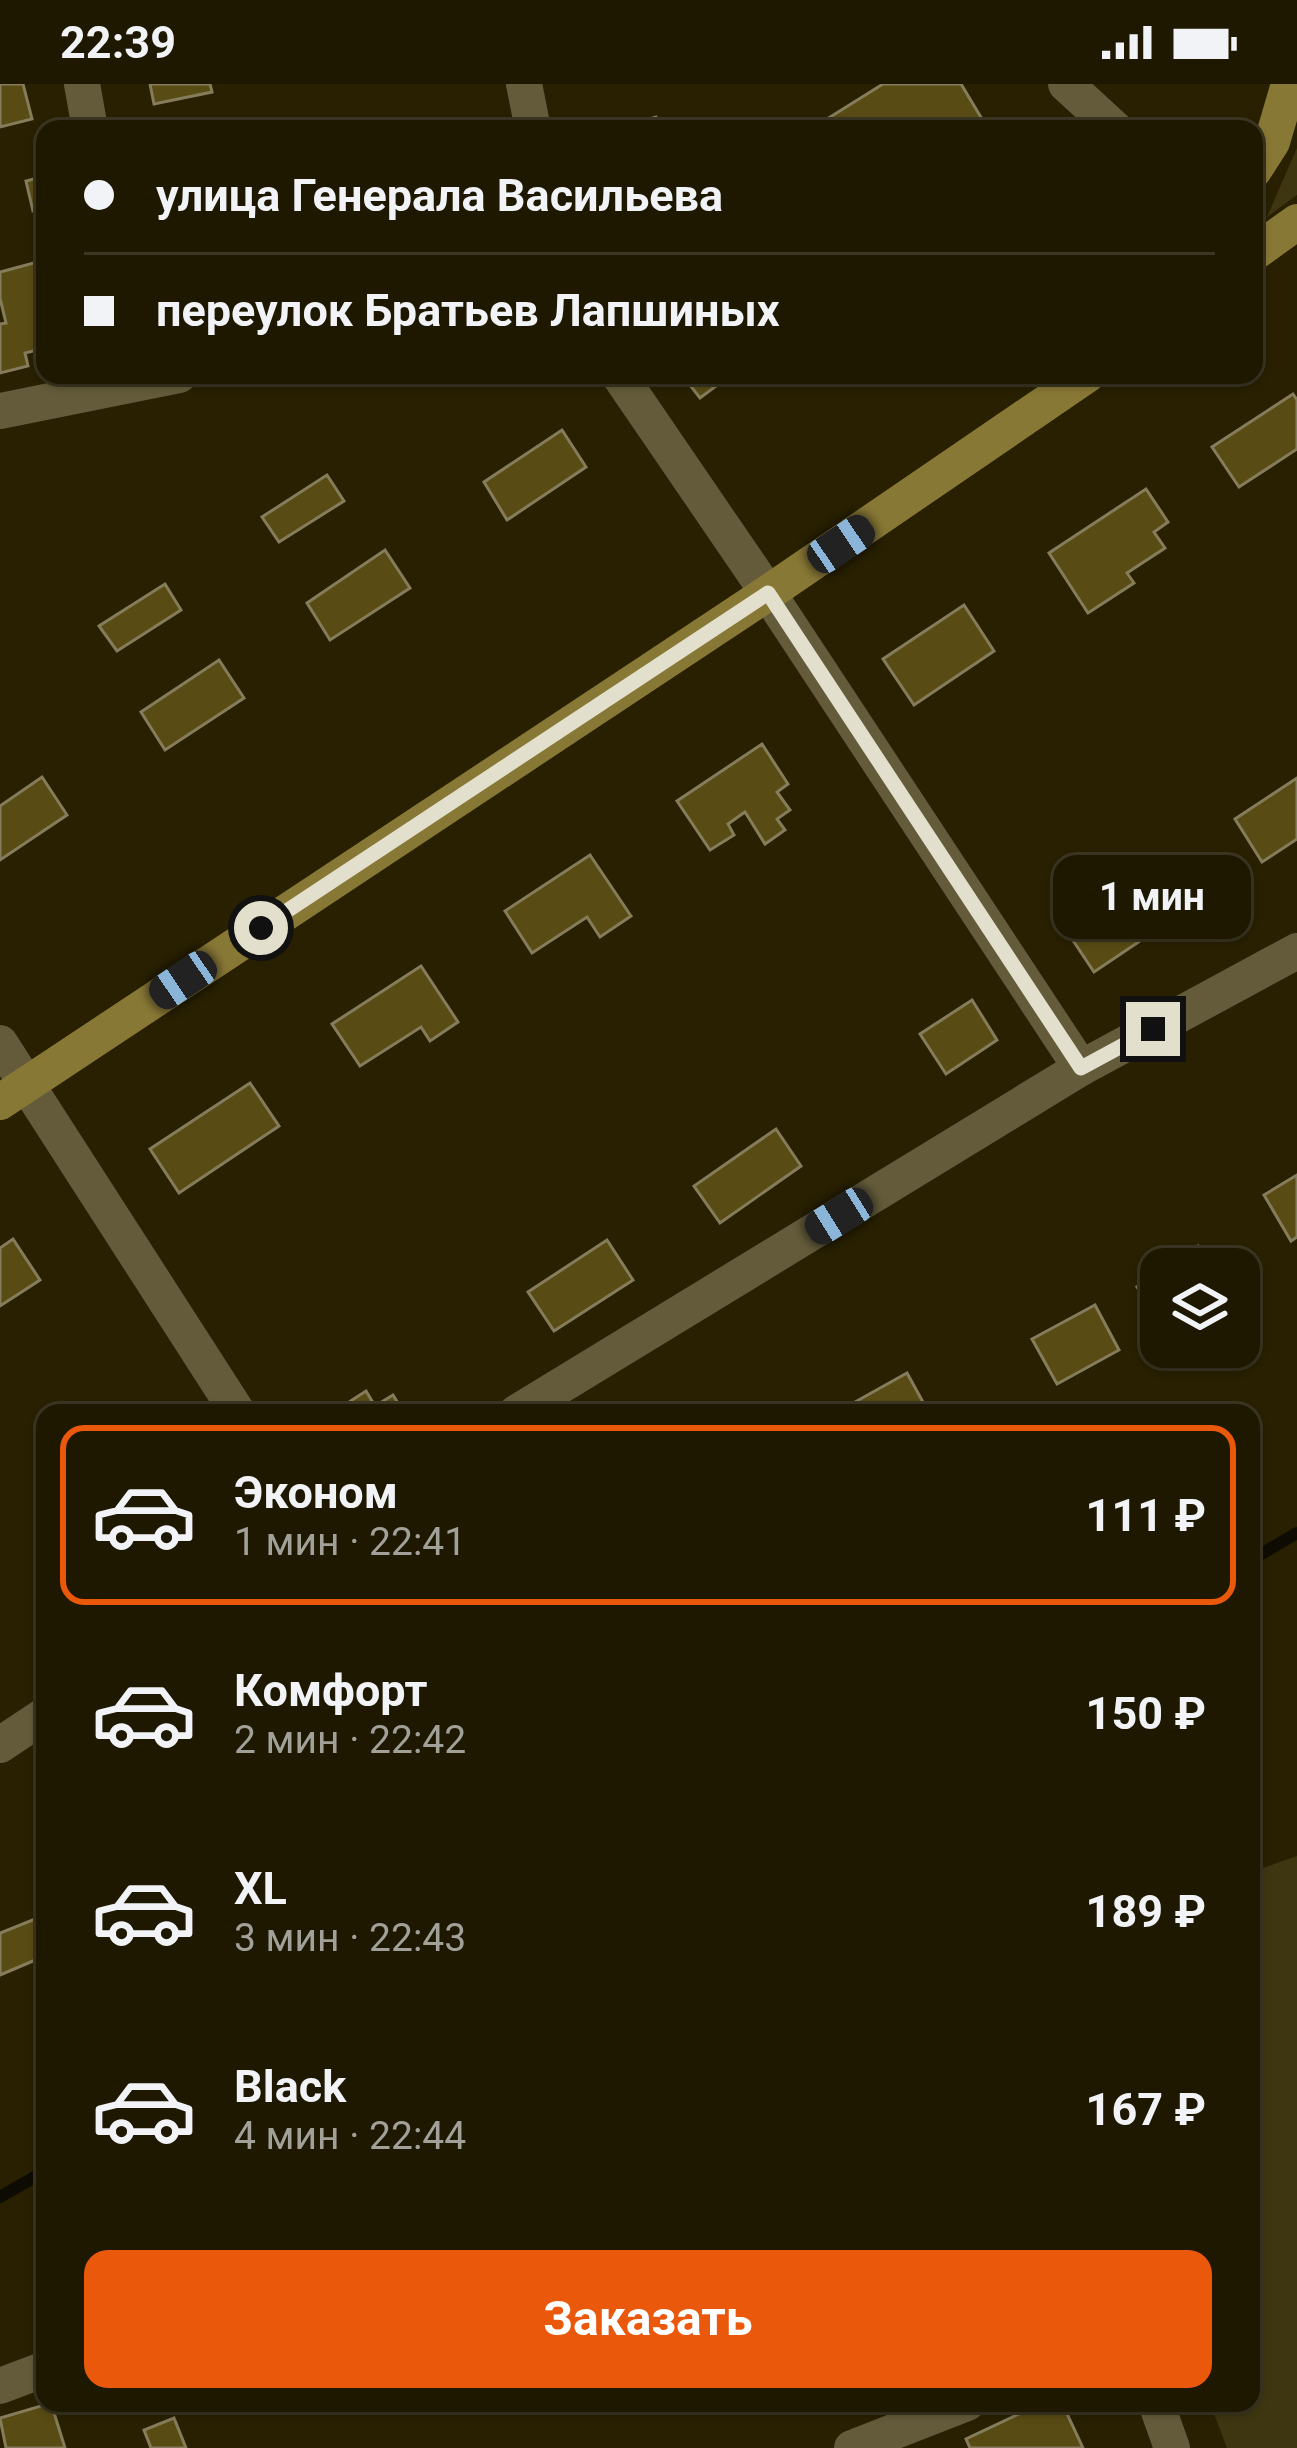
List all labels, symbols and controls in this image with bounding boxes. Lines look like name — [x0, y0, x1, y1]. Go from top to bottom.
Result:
text: 22:39 — [60, 16, 176, 69]
text: улица Генерала Васильева — [156, 169, 723, 222]
text: переулок Братьев Лапшиных — [156, 284, 780, 337]
car — [801, 509, 881, 579]
callout: 1 мин — [1054, 855, 1252, 939]
text: 1 мин — [1099, 874, 1205, 920]
route start — [234, 901, 288, 955]
car — [143, 945, 223, 1015]
route end — [1126, 1002, 1180, 1056]
car — [799, 1182, 879, 1250]
map controls — [1140, 1248, 1260, 1368]
button: layers — [1140, 1248, 1260, 1368]
icon: car — [90, 1461, 198, 1569]
text: Эконом — [234, 1466, 398, 1519]
text: 111 ₽ — [1086, 1489, 1206, 1542]
text: 1 мин · 22:41 — [234, 1519, 466, 1565]
icon: car — [90, 1659, 198, 1767]
text: Комфорт — [234, 1664, 427, 1717]
text: 150 ₽ — [1086, 1687, 1206, 1740]
text: 2 мин · 22:42 — [234, 1717, 466, 1763]
icon: car — [90, 1857, 198, 1965]
text: XL — [234, 1862, 287, 1915]
text: 189 ₽ — [1086, 1885, 1206, 1938]
text: 3 мин · 22:43 — [234, 1915, 466, 1961]
icon: car — [90, 2055, 198, 2163]
text: Black — [234, 2060, 346, 2113]
text: 167 ₽ — [1086, 2083, 1206, 2136]
text: 4 мин · 22:44 — [234, 2113, 466, 2159]
button: Заказать — [84, 2250, 1212, 2388]

